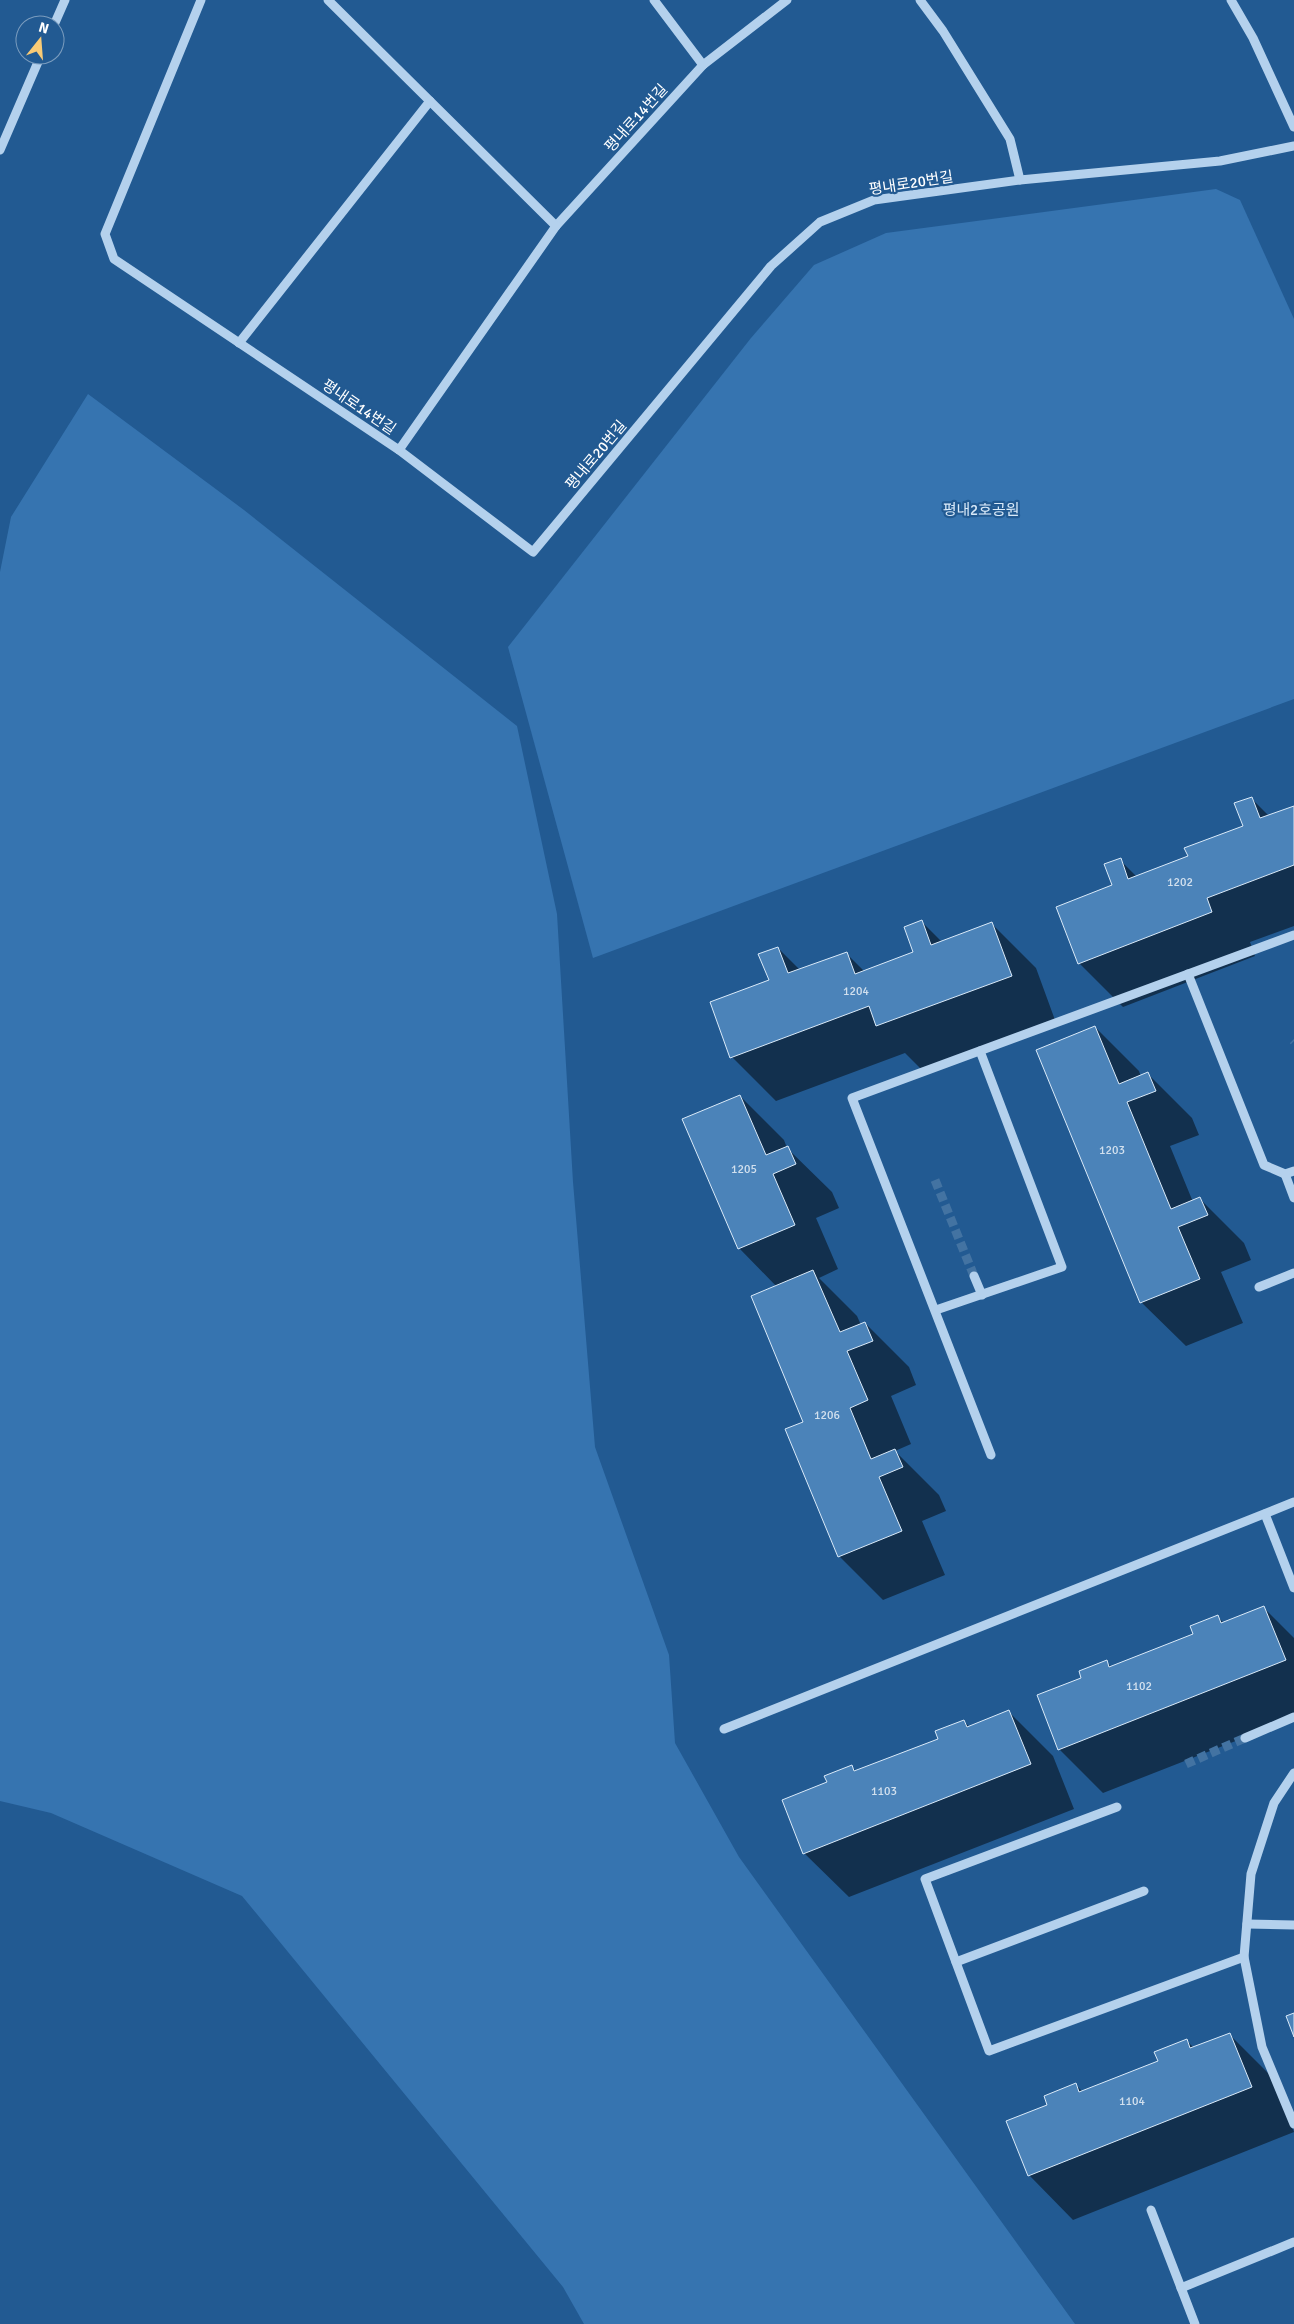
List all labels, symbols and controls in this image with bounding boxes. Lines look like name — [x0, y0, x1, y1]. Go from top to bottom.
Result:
north arrow — [15, 15, 65, 65]
text: N — [37, 18, 51, 38]
street label: 평내로14번길 — [601, 80, 671, 156]
street label: 평내로20번길 — [868, 167, 954, 199]
street label: 평내로14번길 — [319, 376, 399, 438]
street label: 평내로20번길 — [562, 417, 630, 493]
park label: 평내2호공원 — [942, 501, 1020, 519]
house number: 1202 — [1167, 875, 1193, 890]
house number: 1204 — [843, 984, 869, 999]
house number: 1203 — [1099, 1143, 1125, 1158]
house number: 1205 — [731, 1162, 757, 1177]
house number: 1206 — [814, 1408, 840, 1423]
house number: 1102 — [1126, 1679, 1152, 1694]
house number: 1103 — [871, 1784, 897, 1799]
house number: 1104 — [1119, 2094, 1145, 2109]

